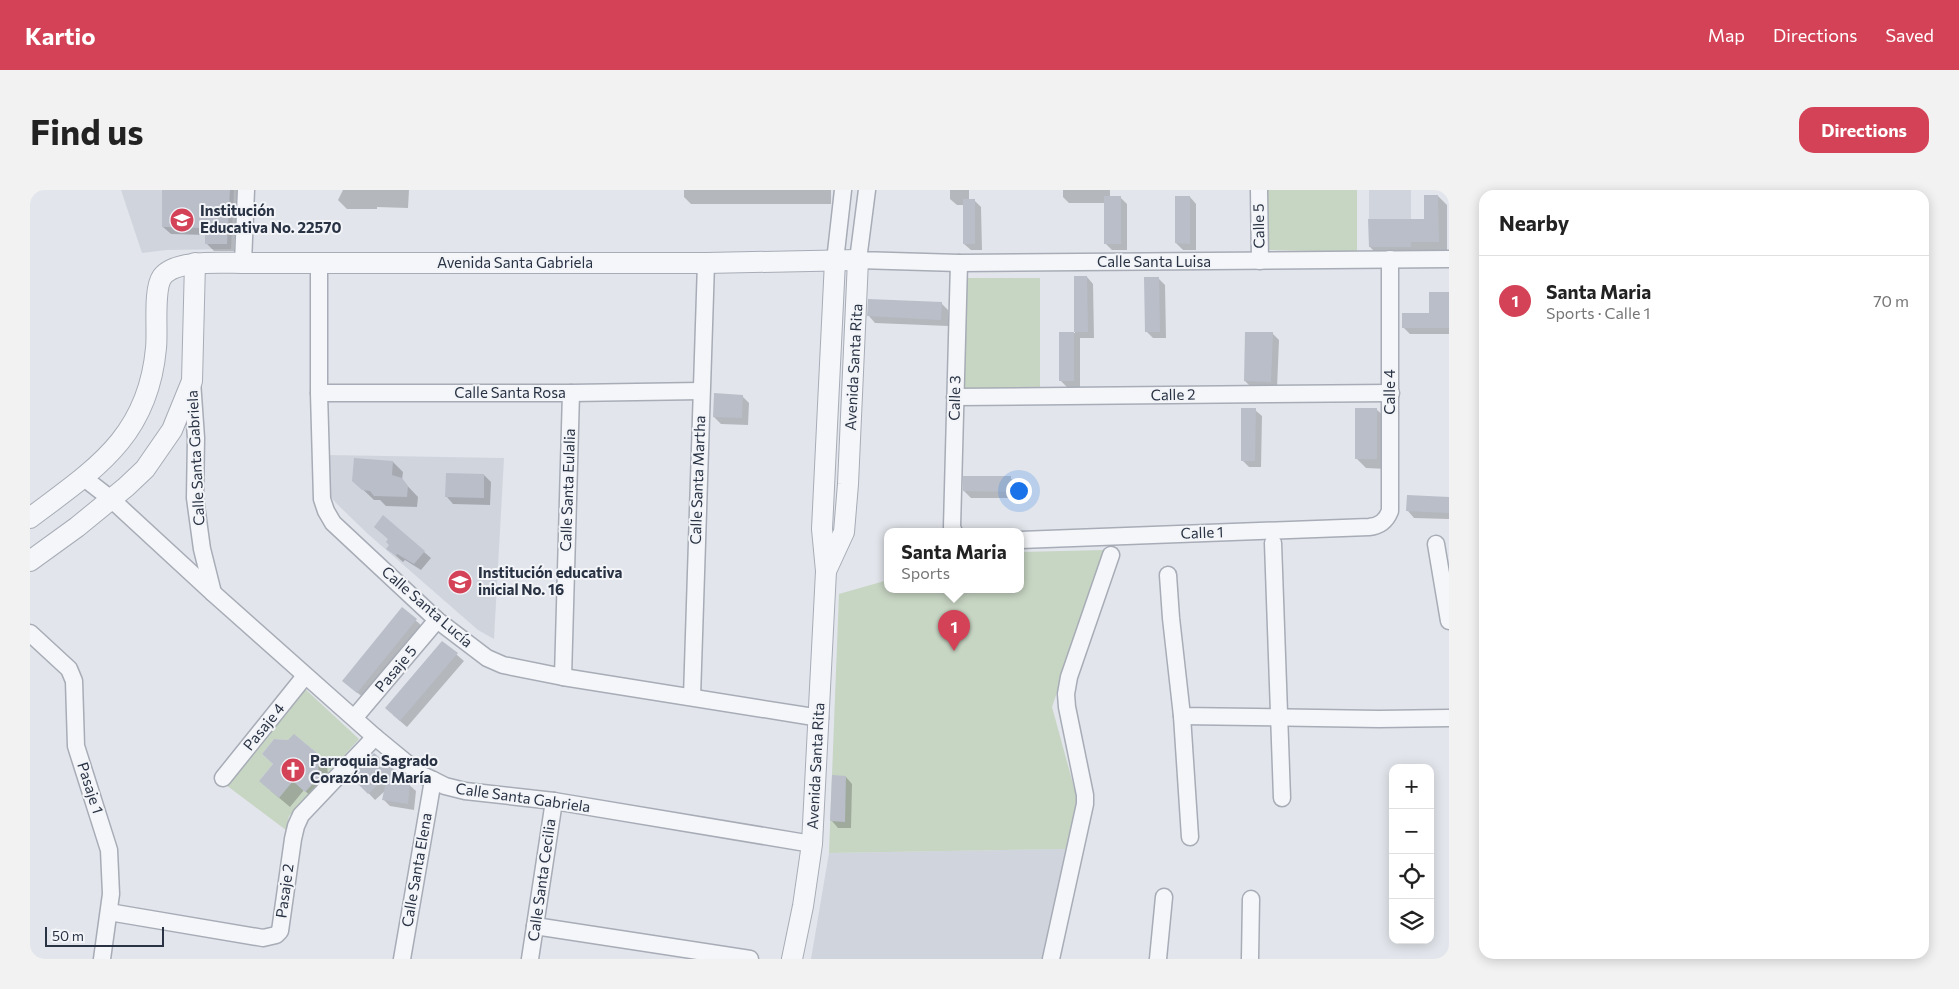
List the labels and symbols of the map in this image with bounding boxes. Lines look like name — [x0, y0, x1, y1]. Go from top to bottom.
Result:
place label: Institución Educativa No. 22570 — [200, 201, 341, 236]
street label: Calle 5 — [1249, 203, 1267, 249]
school or university icon: Institución Educativa No. 22570 — [169, 207, 195, 233]
street label: Calle Santa Luisa — [1097, 252, 1211, 270]
street label: Avenida Santa Gabriela — [437, 253, 593, 271]
street label: Avenida Santa Rita — [841, 303, 865, 431]
street label: Calle 4 — [1380, 369, 1398, 415]
street label: Calle 3 — [945, 375, 963, 421]
street label: Calle Santa Rosa — [454, 383, 566, 401]
street label: Calle 2 — [1150, 385, 1196, 403]
street label: Calle Santa Gabriela — [182, 390, 208, 526]
street label: Calle Santa Martha — [686, 415, 708, 545]
street label: Calle Santa Eulalia — [556, 428, 578, 552]
your location — [1006, 478, 1032, 504]
street label: Calle 1 — [1180, 522, 1224, 542]
street label: Calle Santa Lucía — [378, 562, 477, 651]
place label: Institución educativa inicial No. 16 — [478, 563, 623, 598]
school or university icon: Institución educativa inicial No. 16 — [447, 569, 473, 595]
pin: 1 — [938, 610, 970, 651]
street label: Pasaje 5 — [371, 641, 420, 695]
street label: Pasaje 4 — [239, 699, 288, 754]
street label: Avenida Santa Rita — [803, 702, 827, 830]
place label: Parroquia Sagrado Corazón de María — [310, 751, 438, 786]
church icon: Parroquia Sagrado Corazón de María — [280, 757, 306, 783]
street label: Pasaje 1 — [74, 760, 108, 816]
street label: Calle Santa Gabriela — [455, 779, 592, 815]
street label: Calle Santa Elena — [397, 811, 435, 928]
street label: Calle Santa Cecilia — [523, 817, 559, 942]
street label: Pasaje 2 — [271, 862, 297, 919]
scale bar — [45, 924, 164, 947]

